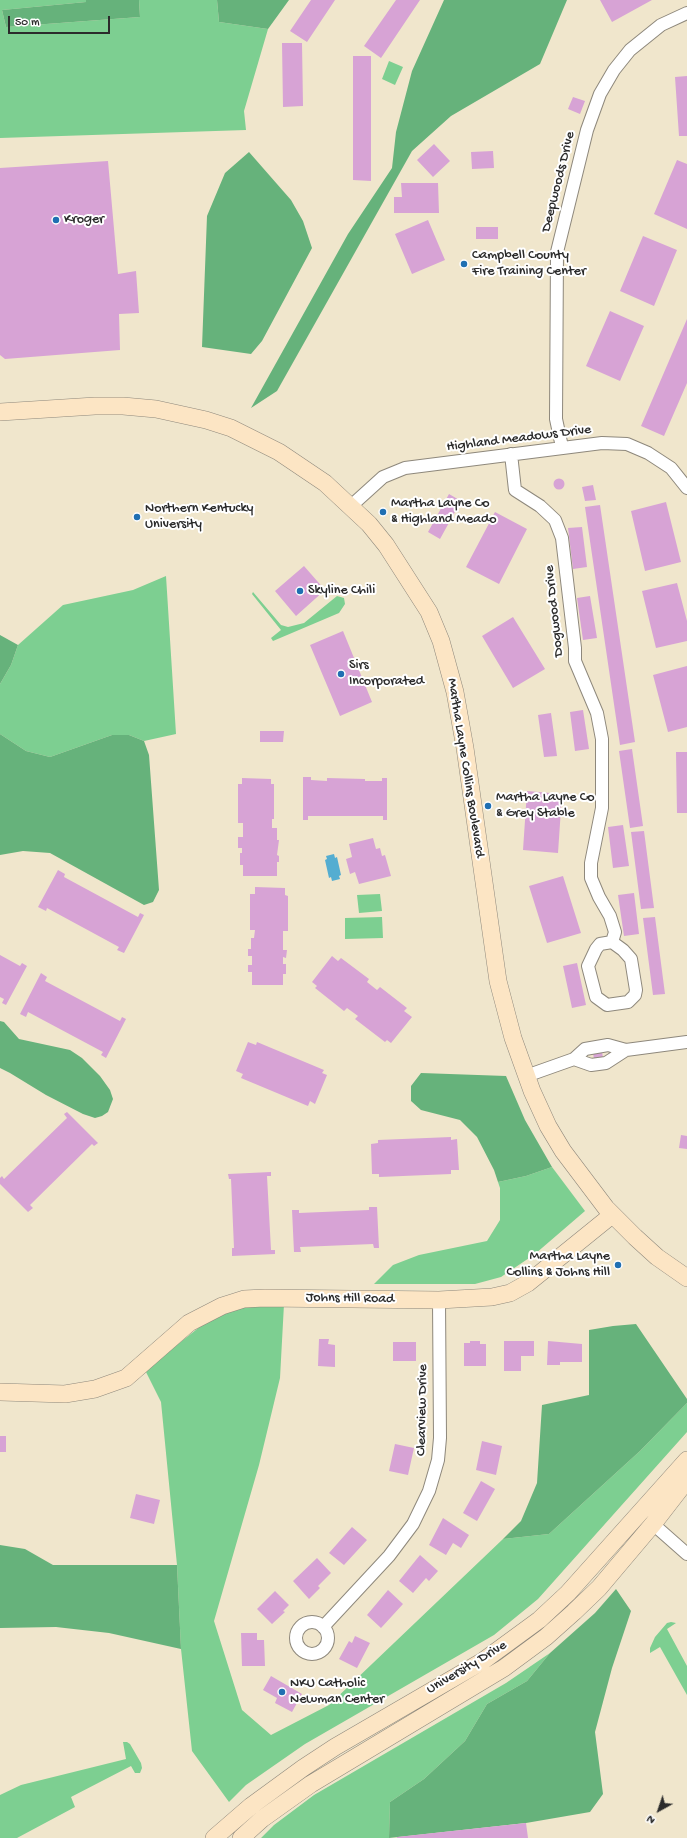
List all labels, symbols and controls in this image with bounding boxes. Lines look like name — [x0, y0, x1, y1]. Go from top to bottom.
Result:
scale bar — [10, 8, 112, 34]
text: 50 m — [15, 16, 40, 30]
street label: Deepwoods Drive — [538, 130, 580, 234]
place label: Kroger — [64, 212, 104, 228]
marker: Kroger — [51, 215, 61, 225]
place label: Campbell County Fire Training Center — [472, 248, 586, 280]
marker: Campbell County Fire Training Center — [459, 259, 469, 269]
street label: Highland Meadows Drive — [446, 422, 592, 456]
place label: Martha Layne Co & Highland Meado — [391, 496, 496, 528]
place label: Northern Kentucky University — [145, 501, 254, 534]
marker: Martha Layne Co & Highland Meado — [378, 507, 388, 517]
marker: Northern Kentucky University — [132, 512, 142, 522]
street label: Dogwood Drive — [542, 564, 568, 658]
place label: Skyline Chili — [308, 583, 375, 599]
marker: Skyline Chili — [295, 586, 305, 596]
place label: Sirs Incorporated — [349, 658, 424, 690]
marker: Sirs Incorporated — [336, 669, 346, 679]
street label: Martha Layne Collins Boulevard — [443, 677, 487, 859]
place label: Martha Layne Co & Grey Stable — [496, 790, 595, 822]
marker: Martha Layne Co & Grey Stable — [483, 801, 493, 811]
place label: Martha Layne Collins & Johns Hill — [507, 1249, 610, 1282]
marker: Martha Layne Collins & Johns Hill — [613, 1260, 623, 1270]
street label: Johns Hill Road — [306, 1290, 394, 1308]
street label: Clearview Drive — [414, 1364, 432, 1456]
street label: University Drive — [424, 1637, 510, 1699]
place label: NKU Catholic Newman Center — [290, 1676, 384, 1708]
marker: NKU Catholic Newman Center — [277, 1687, 287, 1697]
north arrow — [639, 1790, 679, 1830]
text: N — [645, 1812, 658, 1826]

